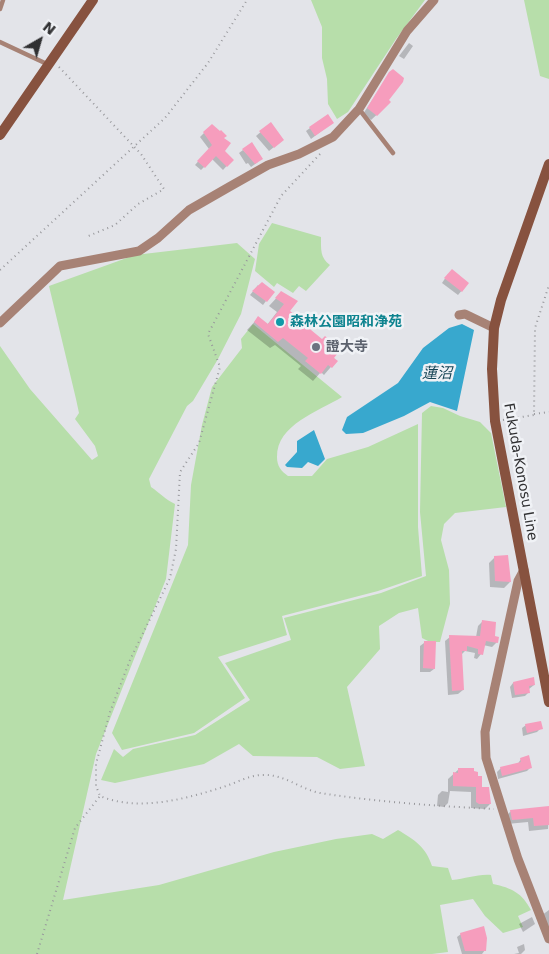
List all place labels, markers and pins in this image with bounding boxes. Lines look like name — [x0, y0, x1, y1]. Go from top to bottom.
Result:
place label: 森林公園昭和浄苑 — [290, 314, 402, 330]
marker: 森林公園昭和浄苑 — [274, 316, 286, 328]
place label: 證大寺 — [326, 339, 368, 355]
marker: 證大寺 — [310, 341, 322, 353]

